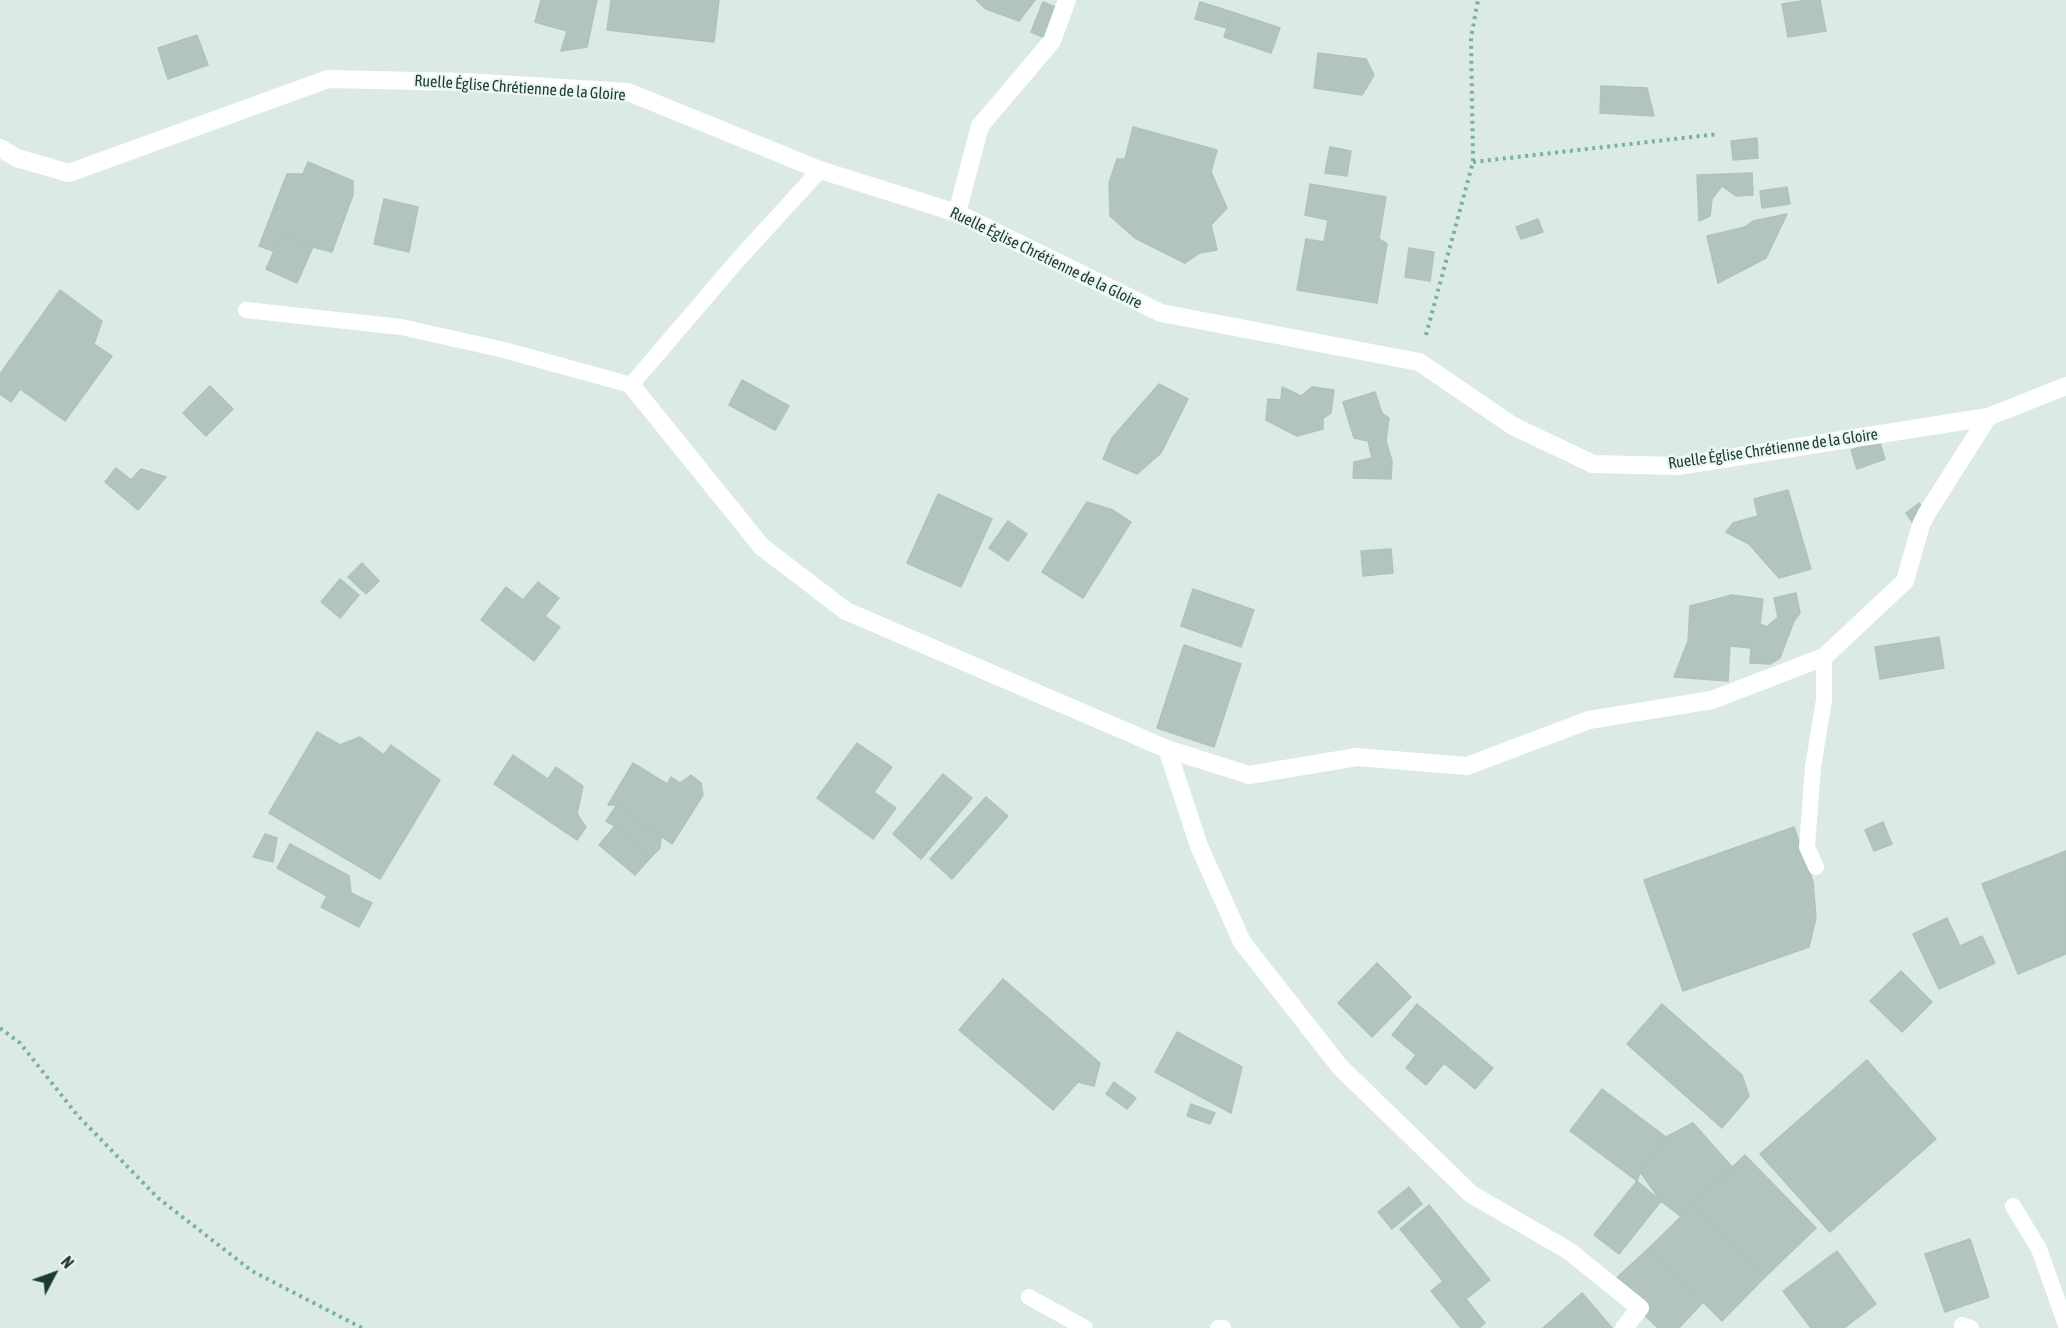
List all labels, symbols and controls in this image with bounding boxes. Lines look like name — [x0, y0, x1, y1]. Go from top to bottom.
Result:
street label: Ruelle Église Chrétienne de la Gloire — [414, 71, 626, 105]
street label: Ruelle Église Chrétienne de la Gloire — [947, 203, 1145, 313]
street label: Ruelle Église Chrétienne de la Gloire — [1667, 425, 1879, 473]
north arrow — [24, 1244, 84, 1304]
text: N — [58, 1253, 77, 1272]

